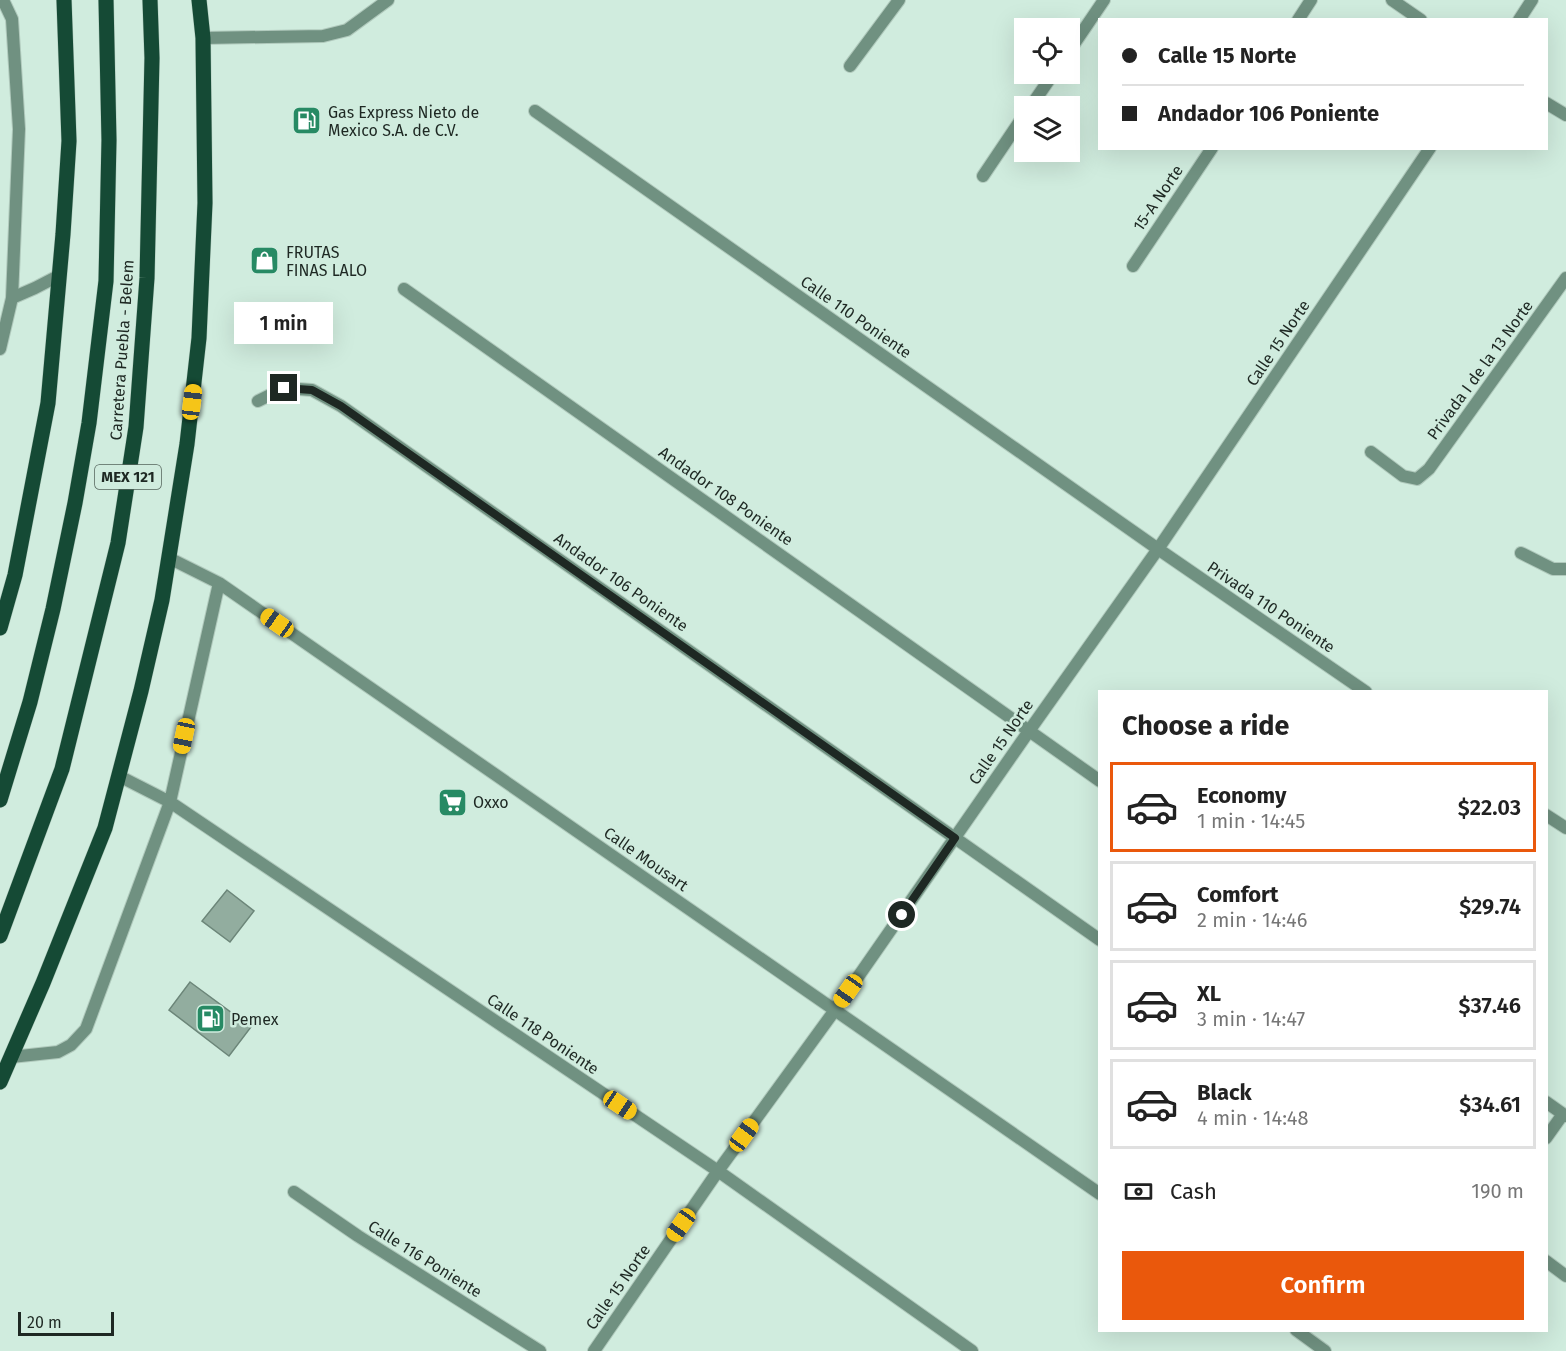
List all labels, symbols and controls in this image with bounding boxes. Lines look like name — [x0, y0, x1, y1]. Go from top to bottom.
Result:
map controls — [1014, 18, 1080, 162]
button: locate — [1014, 18, 1080, 84]
text: Calle 15 Norte — [1158, 42, 1296, 69]
button: layers — [1014, 96, 1080, 162]
text: Andador 106 Poniente — [1158, 100, 1379, 127]
place label: Gas Express Nieto de Mexico S.A. de C.V. — [328, 103, 479, 140]
fuel station icon: Gas Express Nieto de Mexico S.A. de C.V. — [291, 105, 323, 137]
street label: 15-A Norte — [1129, 161, 1187, 235]
place label: FRUTAS FINAS LALO — [286, 243, 367, 280]
shop icon: FRUTAS FINAS LALO — [249, 245, 281, 277]
street label: Carretera Puebla - Belem — [106, 259, 138, 441]
street label: Calle 110 Poniente — [797, 272, 915, 362]
street label: Calle 15 Norte — [1242, 296, 1314, 390]
street label: Privada I de la 13 Norte — [1423, 297, 1537, 443]
callout: 1 min — [234, 301, 334, 343]
text: 1 min — [259, 311, 308, 335]
route end — [270, 374, 297, 401]
car — [181, 383, 203, 421]
street label: Andador 108 Poniente — [655, 442, 797, 550]
road number: MEX 121 — [95, 465, 161, 489]
street label: Andador 106 Poniente — [550, 529, 692, 635]
street label: Privada 110 Poniente — [1204, 557, 1338, 657]
car — [257, 605, 297, 641]
street label: Calle 15 Norte — [965, 696, 1037, 788]
text: Choose a ride — [1122, 710, 1289, 742]
car — [171, 717, 197, 755]
icon: car — [1125, 780, 1179, 834]
text: Economy — [1197, 782, 1286, 809]
supermarket icon: Oxxo — [436, 786, 468, 818]
place label: Oxxo — [473, 793, 509, 812]
text: $22.03 — [1458, 794, 1521, 821]
text: 1 min · 14:45 — [1197, 809, 1305, 833]
street label: Calle Mousart — [600, 823, 692, 895]
icon: car — [1125, 879, 1179, 933]
text: Comfort — [1197, 881, 1278, 908]
text: $29.74 — [1459, 893, 1521, 920]
route start — [888, 901, 915, 928]
text: 2 min · 14:46 — [1197, 908, 1307, 932]
car — [830, 971, 866, 1011]
icon: car — [1125, 978, 1179, 1032]
text: XL — [1197, 980, 1221, 1007]
street label: Calle 118 Poniente — [484, 990, 602, 1078]
text: $37.46 — [1458, 992, 1521, 1019]
fuel station icon: Pemex — [194, 1003, 226, 1035]
text: 3 min · 14:47 — [1197, 1007, 1305, 1031]
place label: Pemex — [231, 1010, 279, 1029]
icon: car — [1125, 1077, 1179, 1131]
text: Black — [1197, 1079, 1252, 1106]
car — [600, 1087, 640, 1123]
text: $34.61 — [1459, 1091, 1521, 1118]
text: 4 min · 14:48 — [1197, 1106, 1309, 1130]
car — [726, 1115, 762, 1155]
icon: cash — [1122, 1175, 1155, 1208]
text: Cash — [1170, 1178, 1217, 1205]
text: 190 m — [1471, 1179, 1524, 1203]
car — [663, 1205, 699, 1245]
street label: Calle 116 Poniente — [365, 1216, 485, 1302]
street label: Calle 15 Norte — [582, 1241, 654, 1333]
button: Confirm — [1122, 1251, 1524, 1320]
scale bar — [18, 1309, 114, 1336]
text: 20 m — [27, 1313, 62, 1332]

